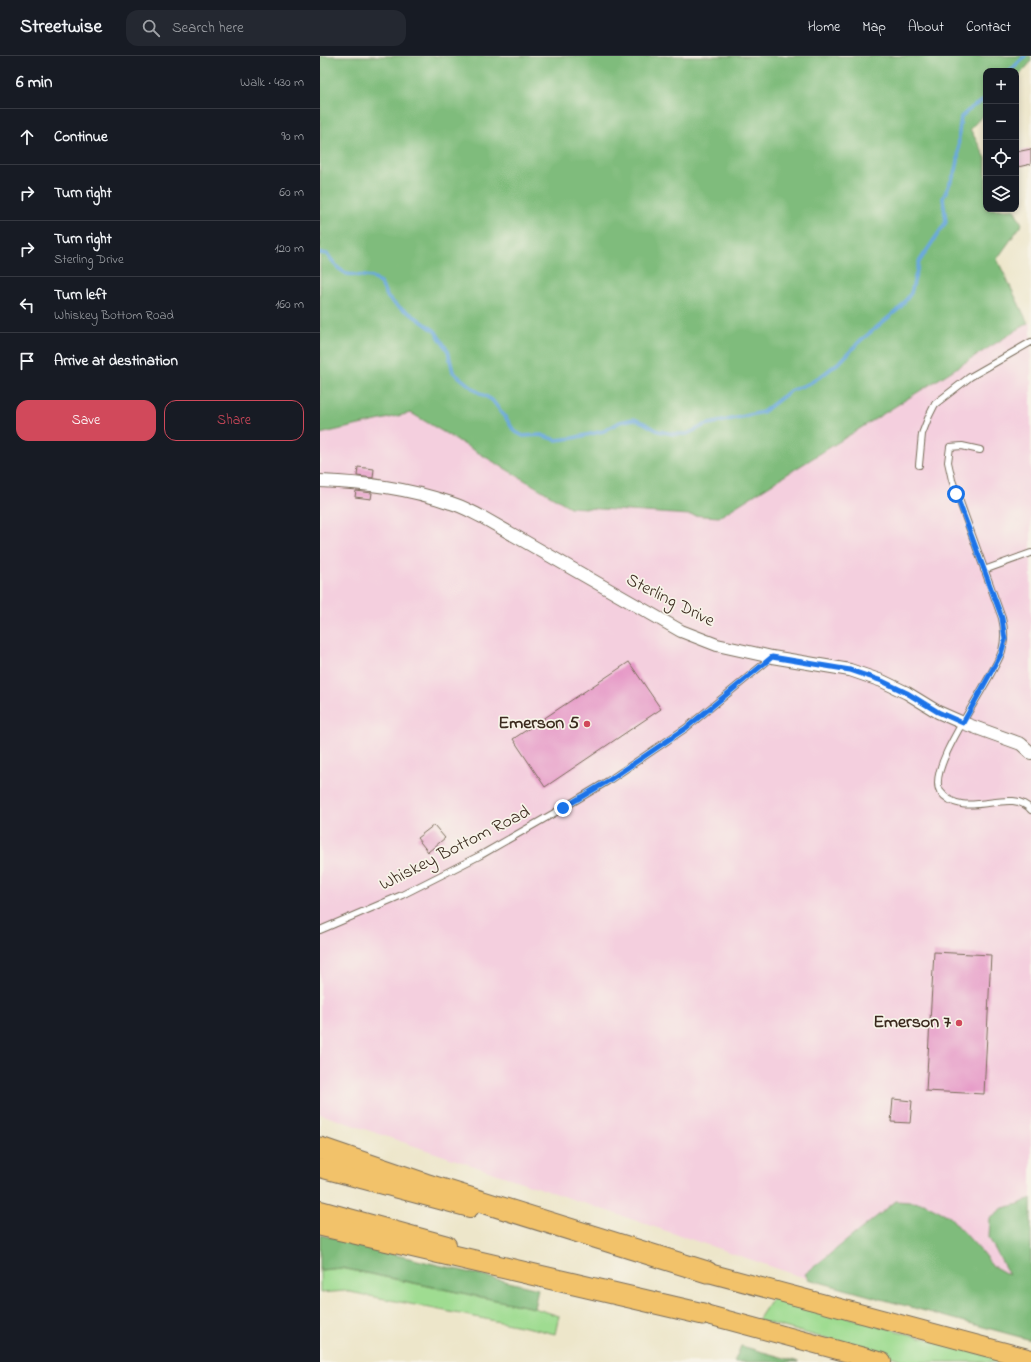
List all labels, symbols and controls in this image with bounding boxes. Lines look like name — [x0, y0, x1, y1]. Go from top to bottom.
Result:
search box — [126, 10, 406, 46]
text: Streetwise — [20, 14, 102, 41]
icon: search — [140, 17, 162, 39]
text: Search here — [172, 17, 244, 39]
text: Home — [808, 17, 840, 38]
text: Map — [862, 17, 886, 38]
text: About — [908, 17, 944, 38]
text: Contact — [966, 17, 1011, 38]
map controls — [983, 68, 1019, 212]
button: + — [983, 68, 1019, 104]
text: 6 min — [16, 70, 52, 95]
text: Walk · 430 m — [240, 73, 304, 92]
button: − — [983, 104, 1019, 140]
icon: ahead — [16, 126, 38, 148]
text: Continue — [54, 126, 108, 148]
text: 90 m — [281, 127, 304, 146]
button: locate — [983, 140, 1019, 176]
button: layers — [983, 176, 1019, 212]
icon: right — [16, 182, 38, 204]
text: Turn right — [54, 182, 112, 204]
text: 60 m — [279, 183, 304, 202]
text: Turn right — [54, 228, 112, 250]
icon: right — [16, 238, 38, 260]
text: 120 m — [274, 239, 304, 258]
text: Sterling Drive — [54, 250, 124, 269]
text: Turn left — [54, 284, 107, 306]
icon: left — [16, 294, 38, 316]
text: 160 m — [275, 295, 304, 314]
text: Whiskey Bottom Road — [54, 306, 174, 325]
icon: arrive — [16, 350, 38, 372]
text: Arrive at destination — [54, 350, 178, 372]
button: Save — [16, 400, 156, 441]
button: Share — [164, 400, 304, 441]
route start — [947, 485, 965, 503]
street label: Sterling Drive — [621, 567, 720, 636]
place label: Emerson 5 — [498, 711, 580, 737]
marker: Emerson 5 — [582, 719, 592, 729]
route end — [554, 799, 572, 817]
street label: Whiskey Bottom Road — [375, 800, 535, 898]
place label: Emerson 7 — [873, 1010, 952, 1036]
marker: Emerson 7 — [954, 1018, 964, 1028]

